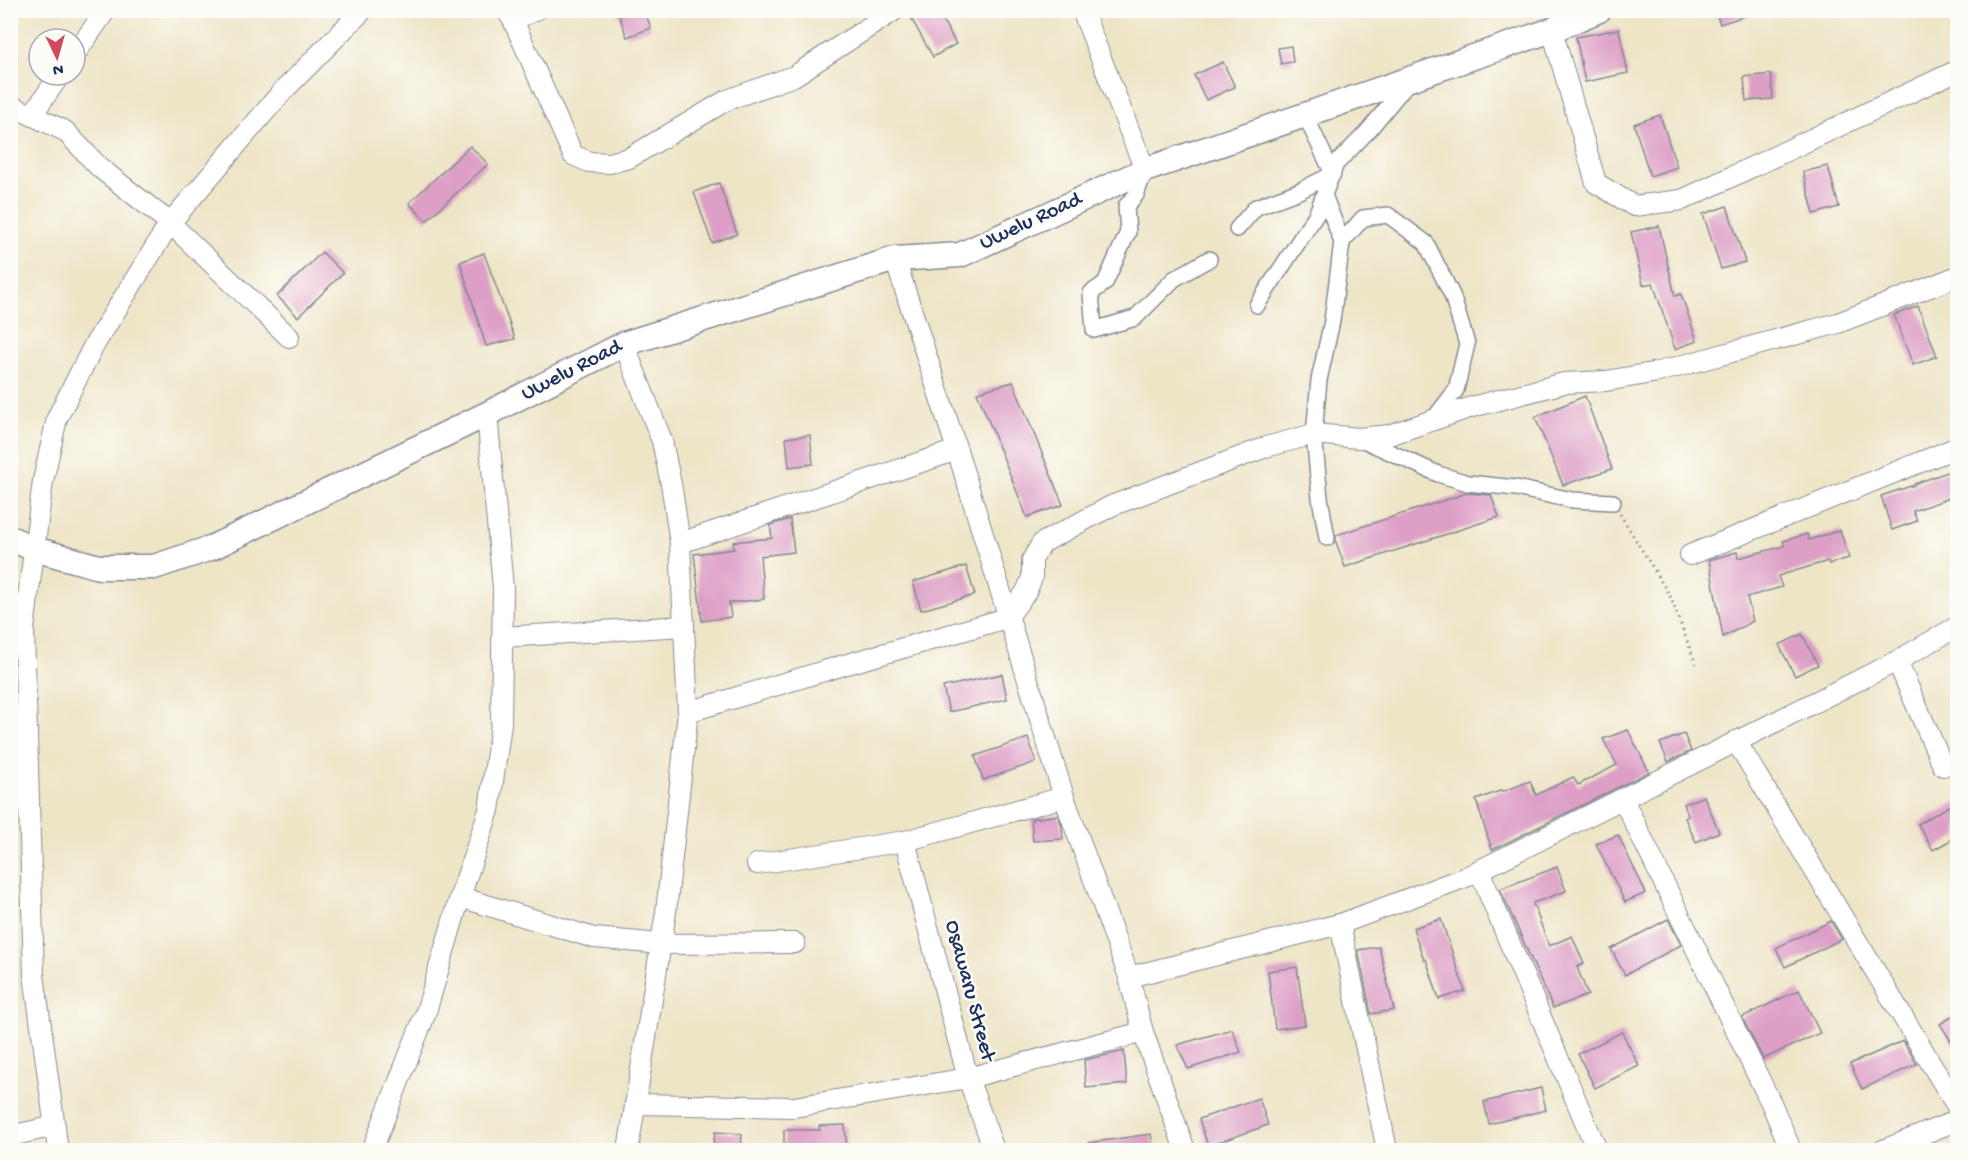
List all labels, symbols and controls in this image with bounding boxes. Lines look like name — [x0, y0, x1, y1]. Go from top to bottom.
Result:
north arrow — [27, 27, 87, 87]
text: N — [51, 59, 64, 78]
street label: Uwelu Road — [976, 186, 1088, 257]
street label: Uwelu Road — [517, 334, 629, 407]
street label: Osawaru Street — [938, 918, 1001, 1066]

